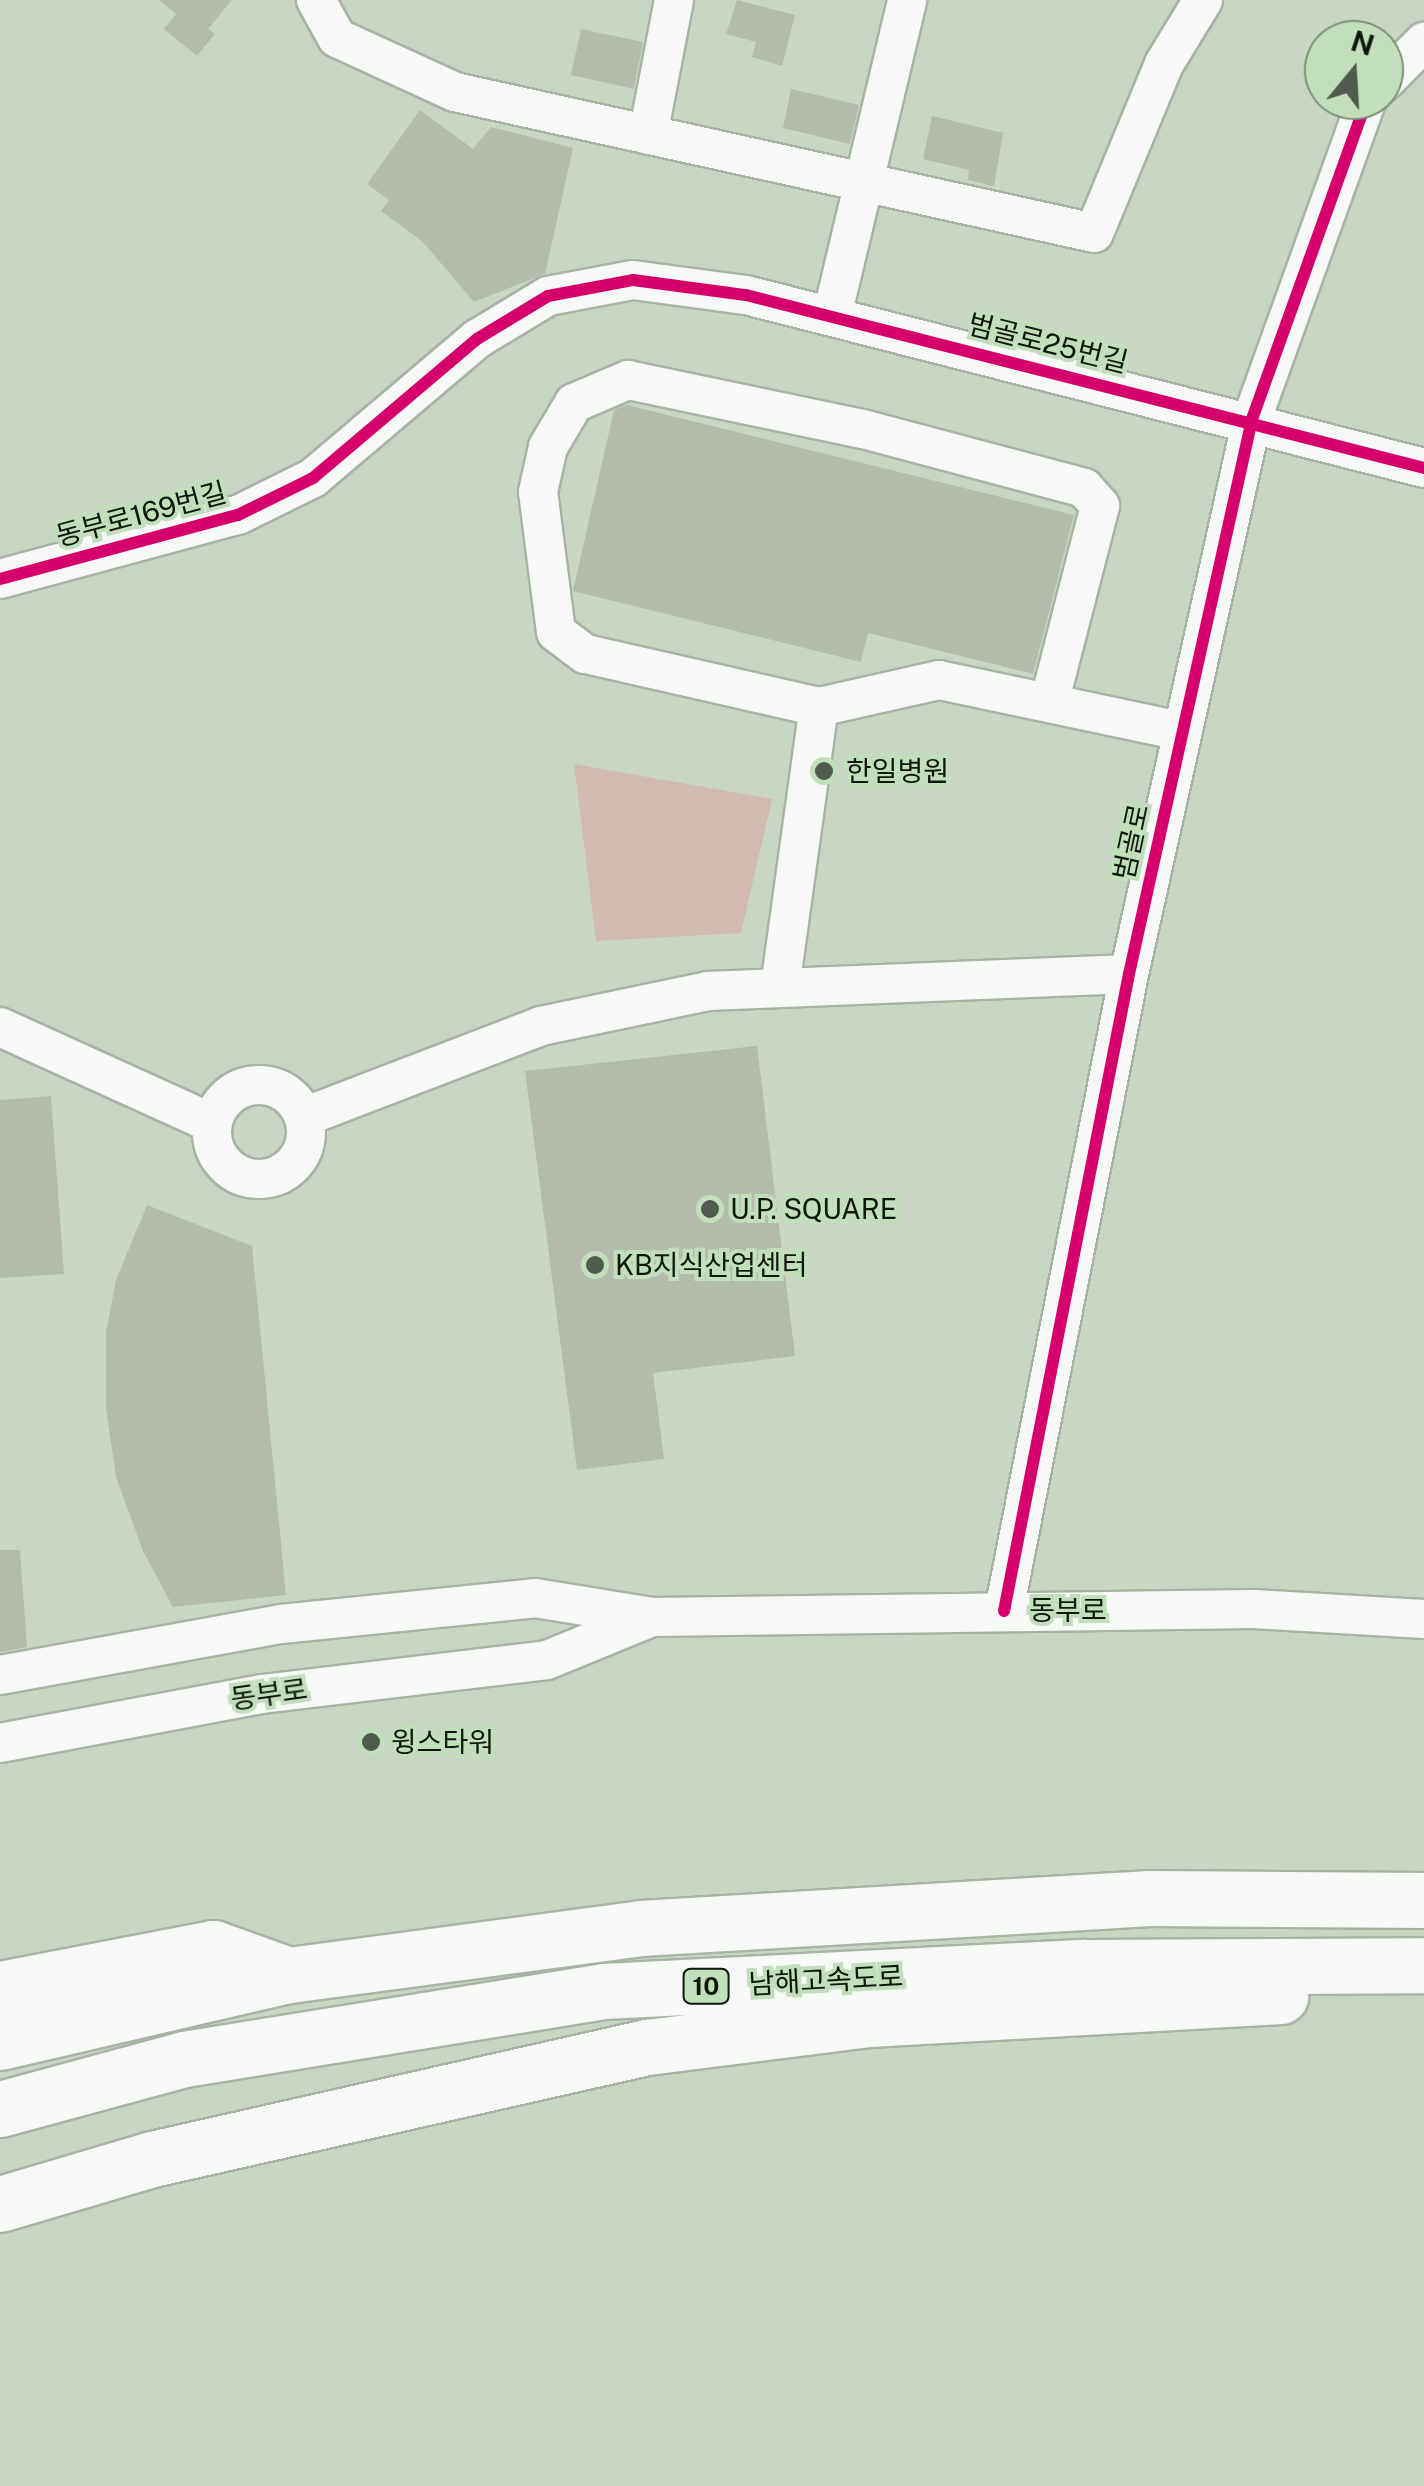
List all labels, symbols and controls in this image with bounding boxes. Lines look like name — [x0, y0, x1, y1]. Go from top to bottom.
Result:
north arrow — [1304, 20, 1404, 120]
text: N — [1347, 24, 1378, 62]
street label: 범골로25번길 — [965, 307, 1131, 379]
street label: 동부로169번길 — [52, 475, 230, 553]
place label: 한일병원 — [846, 754, 949, 788]
marker: 한일병원 — [811, 758, 837, 784]
street label: 범골로 — [1107, 801, 1155, 883]
place label: U.P. SQUARE — [730, 1192, 897, 1226]
marker: U.P. SQUARE — [699, 1198, 721, 1220]
place label: KB지식산업센터 — [615, 1248, 807, 1282]
marker: KB지식산업센터 — [584, 1254, 606, 1276]
street label: 동부로 — [1029, 1593, 1107, 1627]
street label: 동부로 — [228, 1672, 310, 1716]
place label: 윙스타워 — [391, 1725, 494, 1759]
marker: 윙스타워 — [360, 1731, 382, 1753]
street label: 남해고속도로 — [748, 1959, 904, 2001]
road number: 10 — [681, 1966, 731, 2006]

